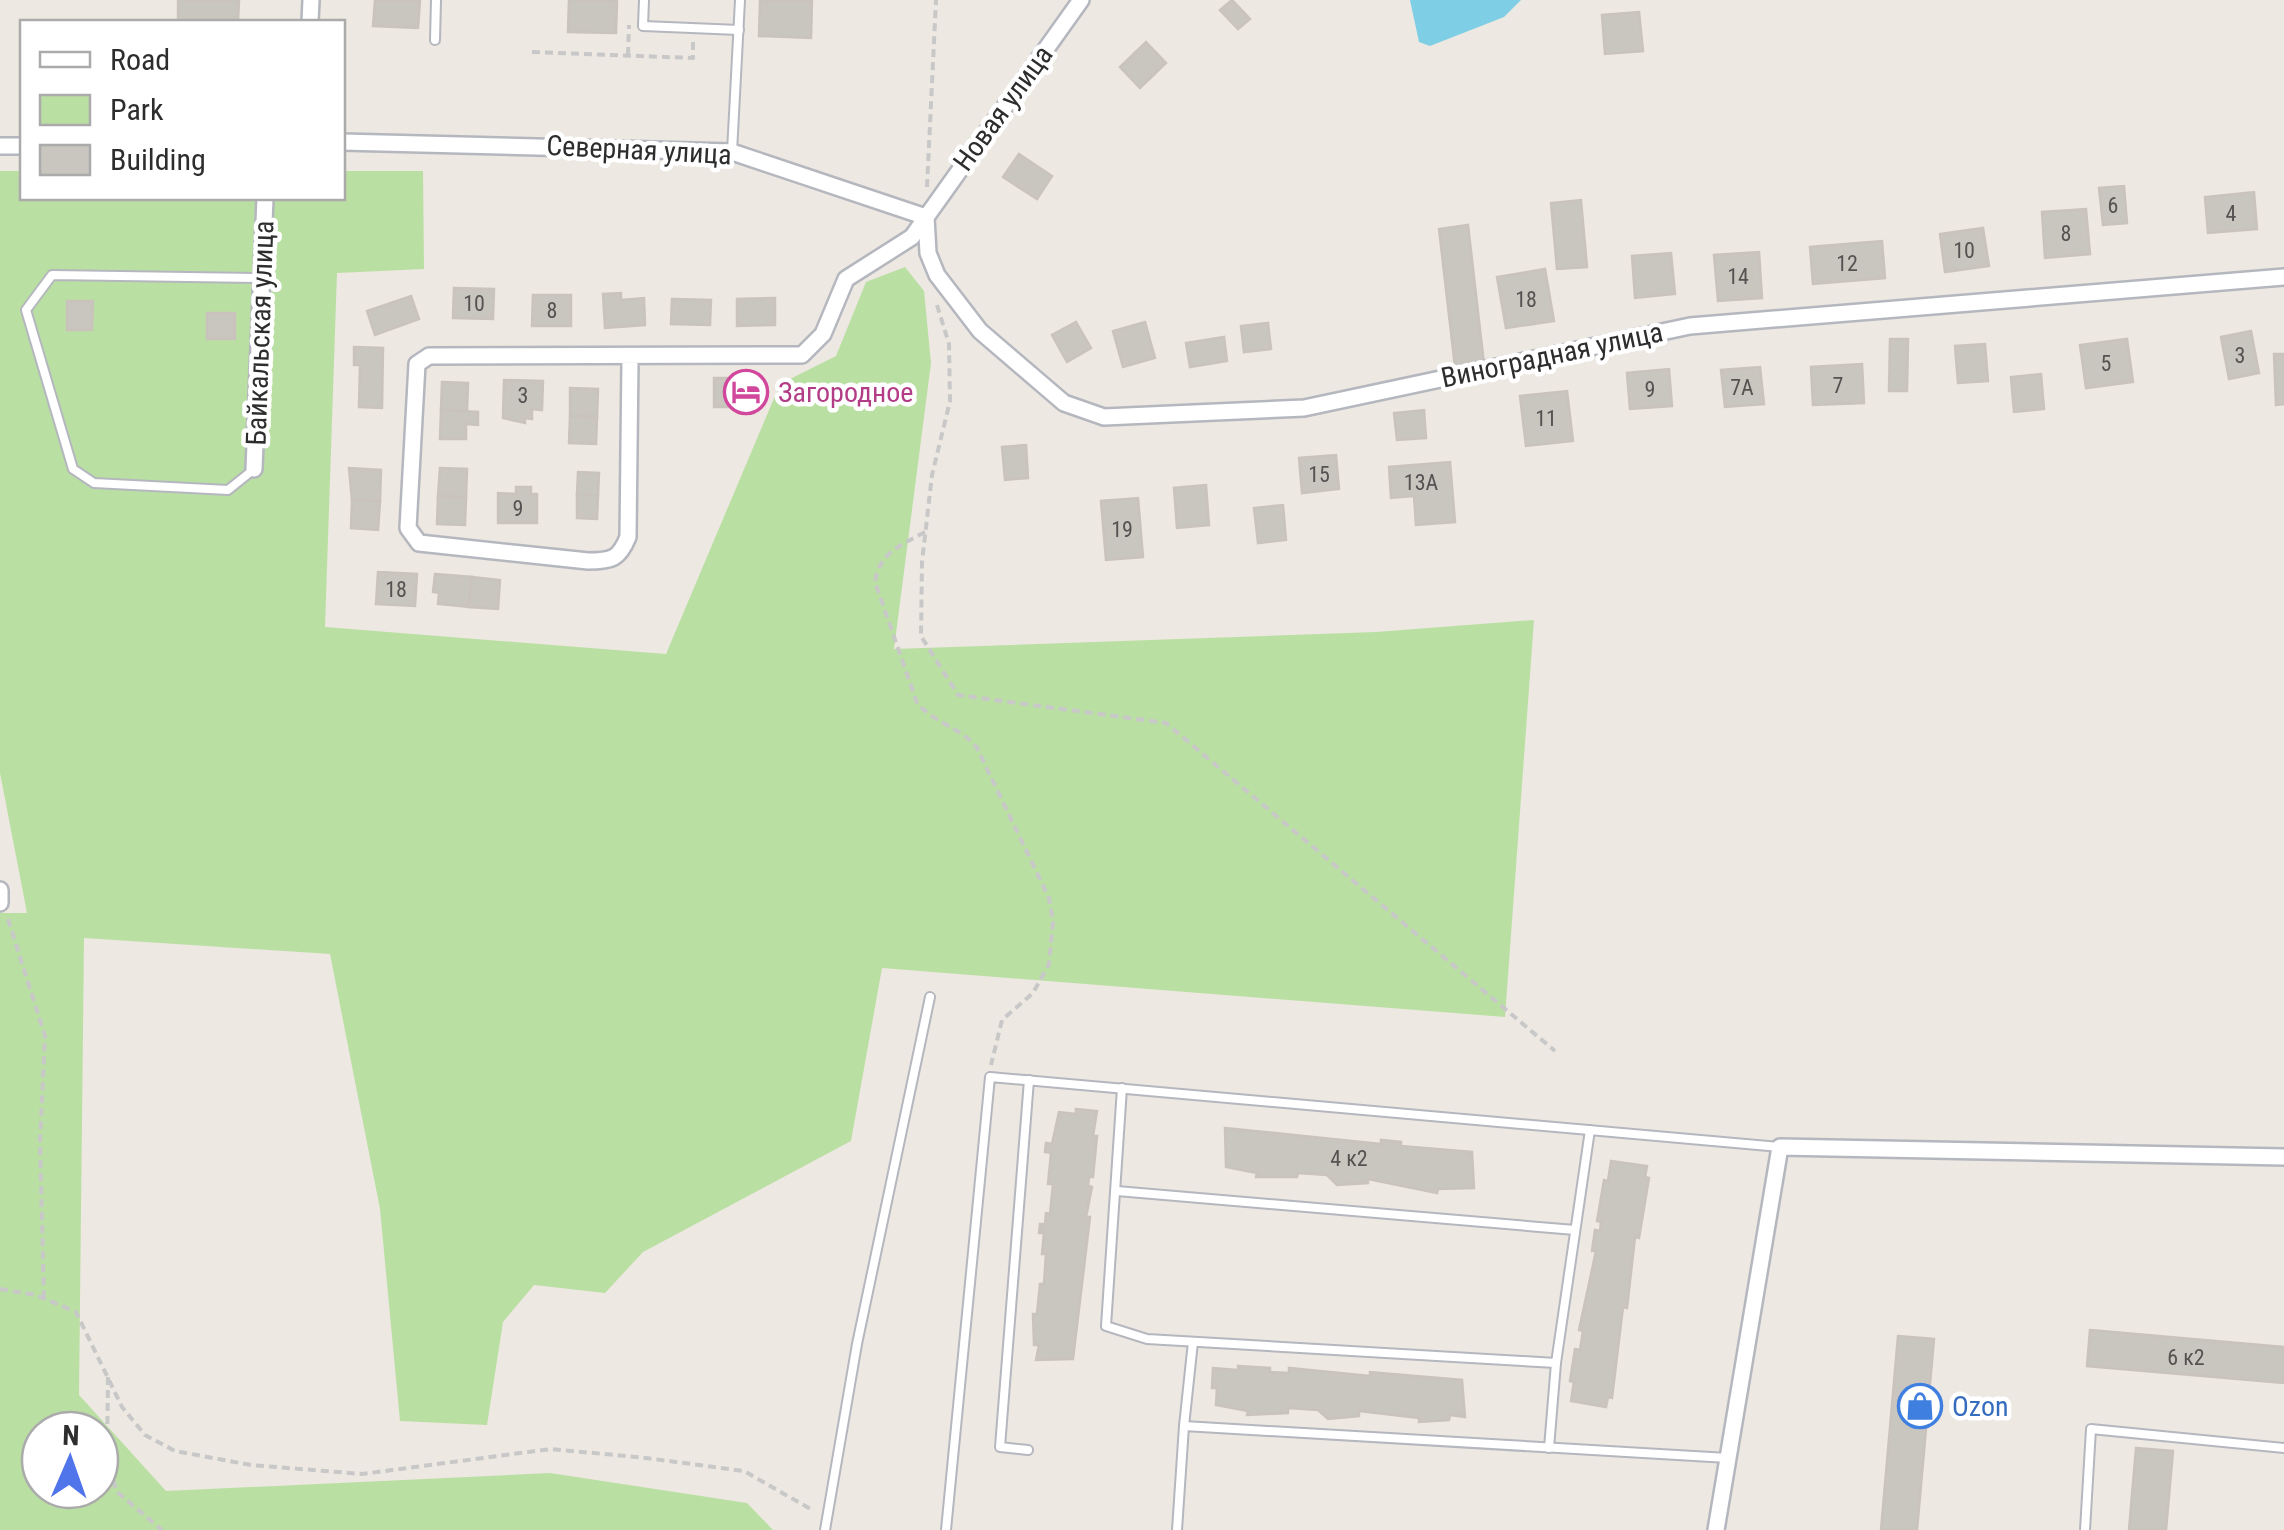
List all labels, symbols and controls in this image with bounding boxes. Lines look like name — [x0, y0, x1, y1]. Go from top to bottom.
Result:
legend — [20, 20, 345, 200]
street label: Новая улица — [947, 39, 1059, 177]
text: Road — [110, 42, 170, 77]
text: Park — [110, 92, 164, 127]
street label: Северная улица — [546, 129, 732, 171]
text: Building — [110, 142, 206, 177]
house number: 6 — [2108, 193, 2118, 218]
house number: 4 — [2226, 201, 2237, 226]
street label: Байкальская улица — [240, 220, 280, 446]
house number: 8 — [2061, 221, 2071, 246]
house number: 10 — [1953, 238, 1975, 263]
house number: 12 — [1836, 251, 1858, 276]
house number: 14 — [1727, 264, 1749, 289]
house number: 18 — [1515, 287, 1537, 312]
house number: 10 — [463, 291, 485, 316]
house number: 8 — [547, 298, 557, 323]
street label: Виноградная улица — [1438, 315, 1666, 395]
house number: 3 — [2235, 343, 2245, 368]
house number: 5 — [2101, 351, 2111, 376]
hotel icon: Загородное — [723, 369, 769, 415]
house number: 7 — [1833, 373, 1843, 398]
house number: 7А — [1730, 375, 1754, 400]
place label: Загородное — [778, 376, 913, 409]
house number: 9 — [1645, 377, 1655, 402]
house number: 3 — [518, 383, 528, 408]
house number: 11 — [1535, 406, 1557, 431]
house number: 15 — [1308, 462, 1330, 487]
house number: 13А — [1404, 470, 1439, 495]
house number: 9 — [513, 496, 523, 521]
house number: 19 — [1111, 517, 1133, 542]
house number: 18 — [385, 577, 407, 602]
house number: 4 к2 — [1330, 1146, 1368, 1171]
house number: 6 к2 — [2167, 1345, 2205, 1370]
shop icon: Ozon — [1897, 1383, 1943, 1429]
place label: Ozon — [1952, 1390, 2009, 1423]
north arrow — [20, 1410, 120, 1510]
text: N — [62, 1419, 80, 1452]

